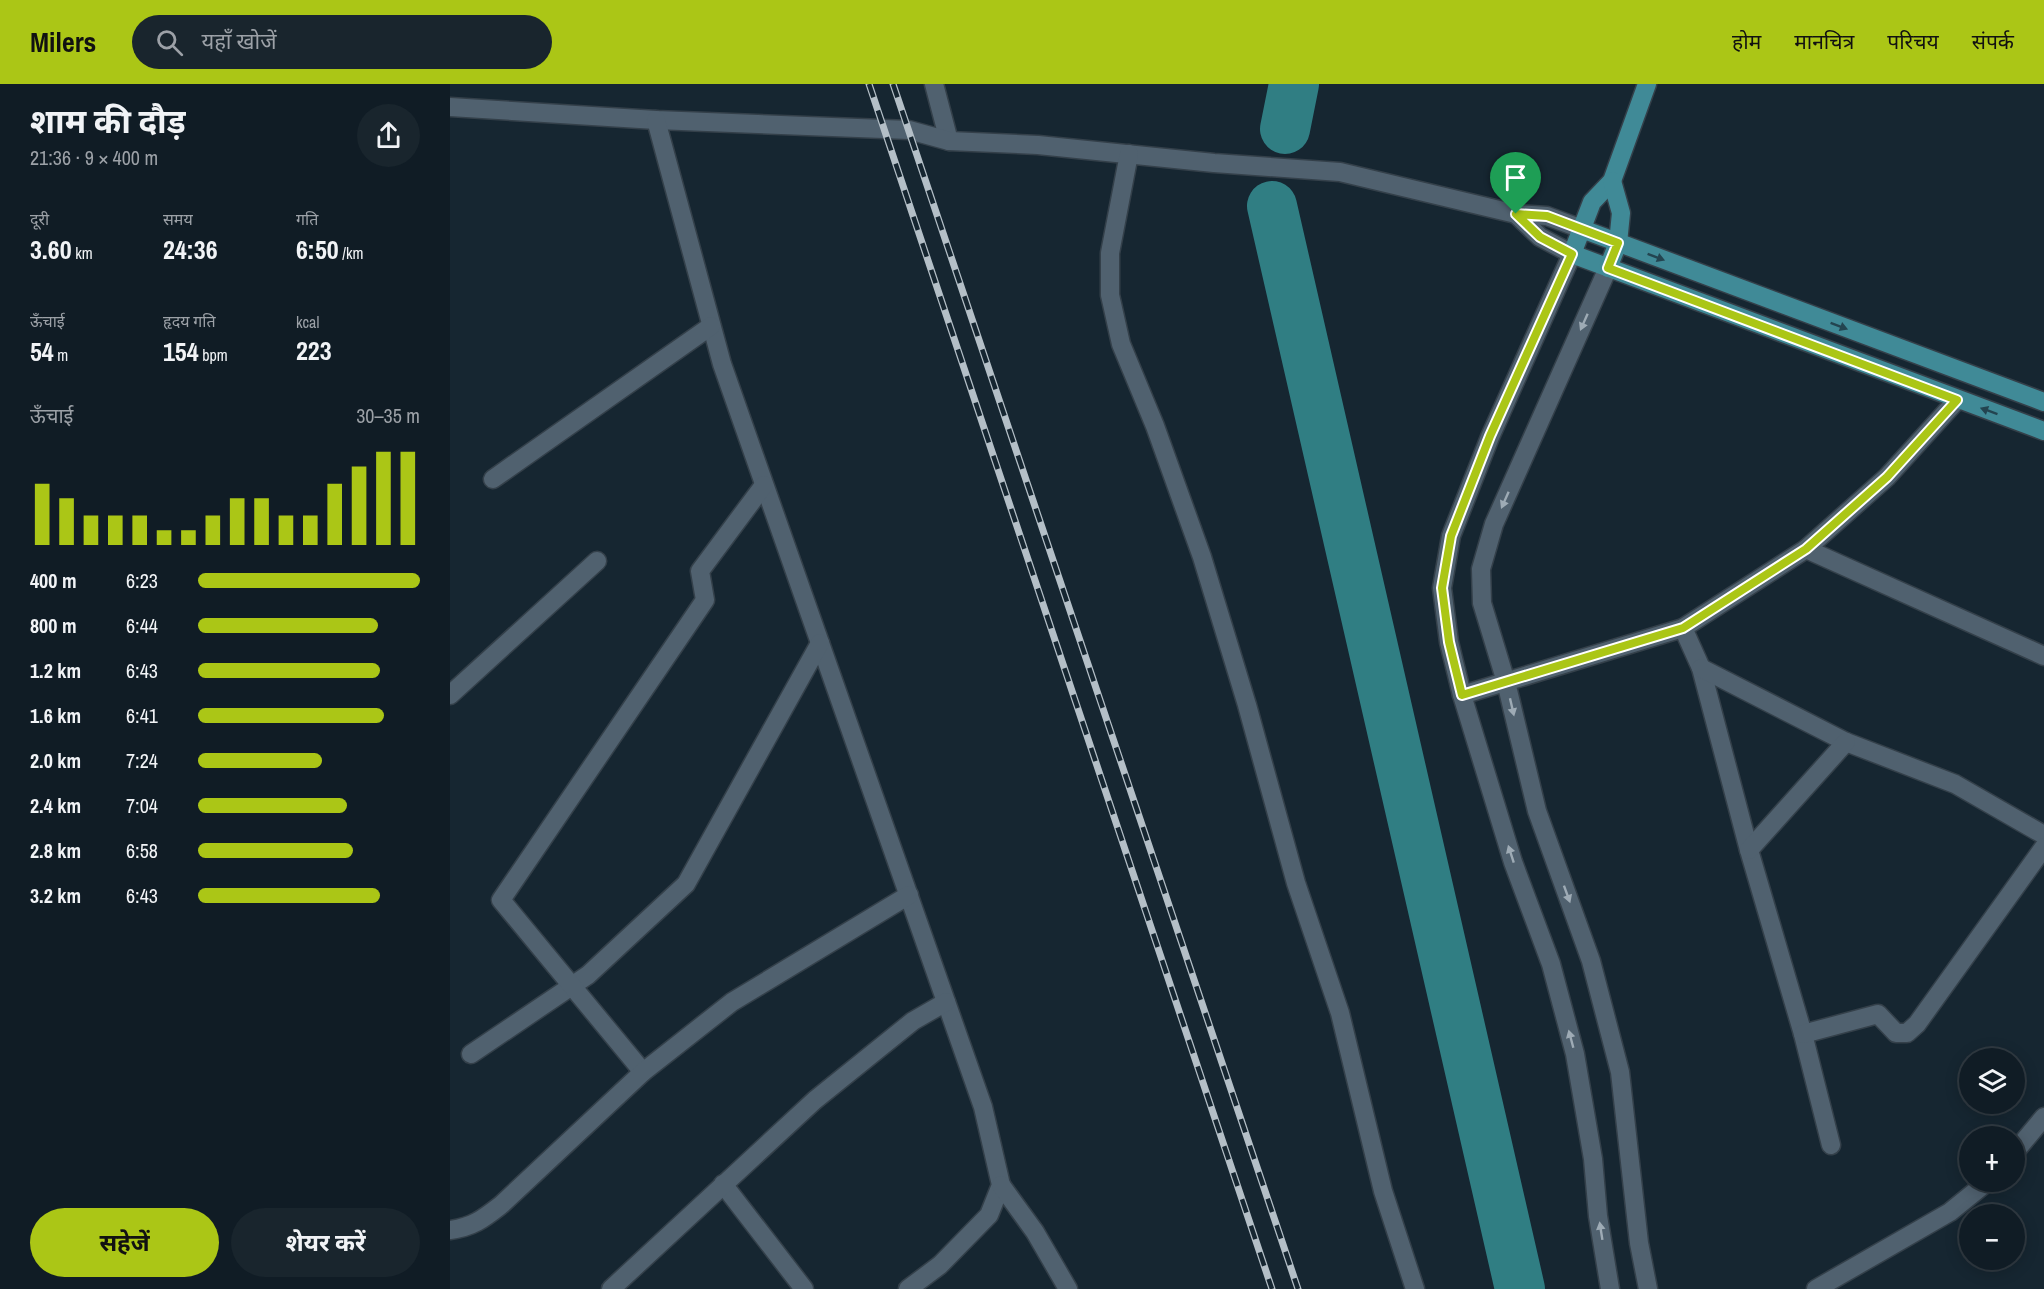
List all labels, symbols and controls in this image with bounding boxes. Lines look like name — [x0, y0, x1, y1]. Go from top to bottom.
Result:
search box — [132, 15, 552, 69]
text: Milers — [30, 23, 96, 61]
icon: search — [153, 26, 186, 59]
text: यहाँ खोजें — [201, 26, 277, 56]
text: होम — [1732, 27, 1761, 56]
text: मानचित्र — [1794, 27, 1854, 56]
text: परिचय — [1887, 27, 1939, 56]
text: संपर्क — [1972, 27, 2014, 56]
text: शाम की दौड़ — [30, 99, 185, 143]
button: share — [357, 104, 420, 167]
text: 21:36 · 9 × 400 m — [30, 144, 158, 171]
pin — [1490, 152, 1541, 214]
icon: arrive — [1499, 161, 1532, 194]
text: दूरी — [30, 208, 49, 230]
text: समय — [163, 208, 193, 230]
text: गति — [296, 208, 318, 230]
text: 3.60 — [30, 232, 72, 267]
text: 24:36 — [163, 232, 218, 267]
text: 6:50 — [296, 232, 339, 267]
text: km — [72, 242, 93, 264]
text: /km — [339, 242, 363, 264]
one-way arrow — [1647, 253, 1665, 263]
text: ऊँचाई — [30, 310, 65, 332]
text: हृदय गति — [163, 310, 216, 332]
text: kcal — [296, 311, 319, 333]
one-way arrow — [1580, 313, 1589, 330]
one-way arrow — [1830, 321, 1848, 331]
text: 223 — [296, 333, 332, 368]
text: 54 — [30, 334, 54, 369]
text: 154 — [163, 334, 199, 369]
text: m — [54, 344, 68, 366]
text: bpm — [199, 344, 228, 366]
text: ऊँचाई — [30, 402, 73, 429]
text: 30–35 m — [356, 402, 420, 429]
one-way arrow — [1980, 406, 1998, 416]
one-way arrow — [1500, 491, 1510, 509]
text: 400 m — [30, 567, 77, 594]
text: 6:23 — [126, 567, 158, 594]
text: 800 m — [30, 612, 77, 639]
text: 6:44 — [126, 612, 158, 639]
text: 1.2 km — [30, 657, 81, 684]
text: 6:43 — [126, 657, 158, 684]
one-way arrow — [1508, 698, 1518, 716]
text: 1.6 km — [30, 702, 81, 729]
text: 6:41 — [126, 702, 158, 729]
text: 2.0 km — [30, 747, 81, 774]
text: 7:24 — [126, 747, 158, 774]
text: 2.4 km — [30, 792, 81, 819]
text: 7:04 — [126, 792, 158, 819]
text: 2.8 km — [30, 837, 81, 864]
text: 6:58 — [126, 837, 158, 864]
one-way arrow — [1506, 845, 1515, 863]
text: 3.2 km — [30, 882, 81, 909]
text: 6:43 — [126, 882, 158, 909]
one-way arrow — [1562, 885, 1572, 903]
one-way arrow — [1566, 1030, 1575, 1048]
map controls — [1959, 1048, 2025, 1270]
button: layers — [1959, 1048, 2025, 1114]
button: + — [1959, 1126, 2025, 1192]
button: − — [1959, 1204, 2025, 1270]
button: सहेजें — [30, 1208, 219, 1277]
button: शेयर करें — [231, 1208, 420, 1277]
one-way arrow — [1596, 1222, 1605, 1241]

